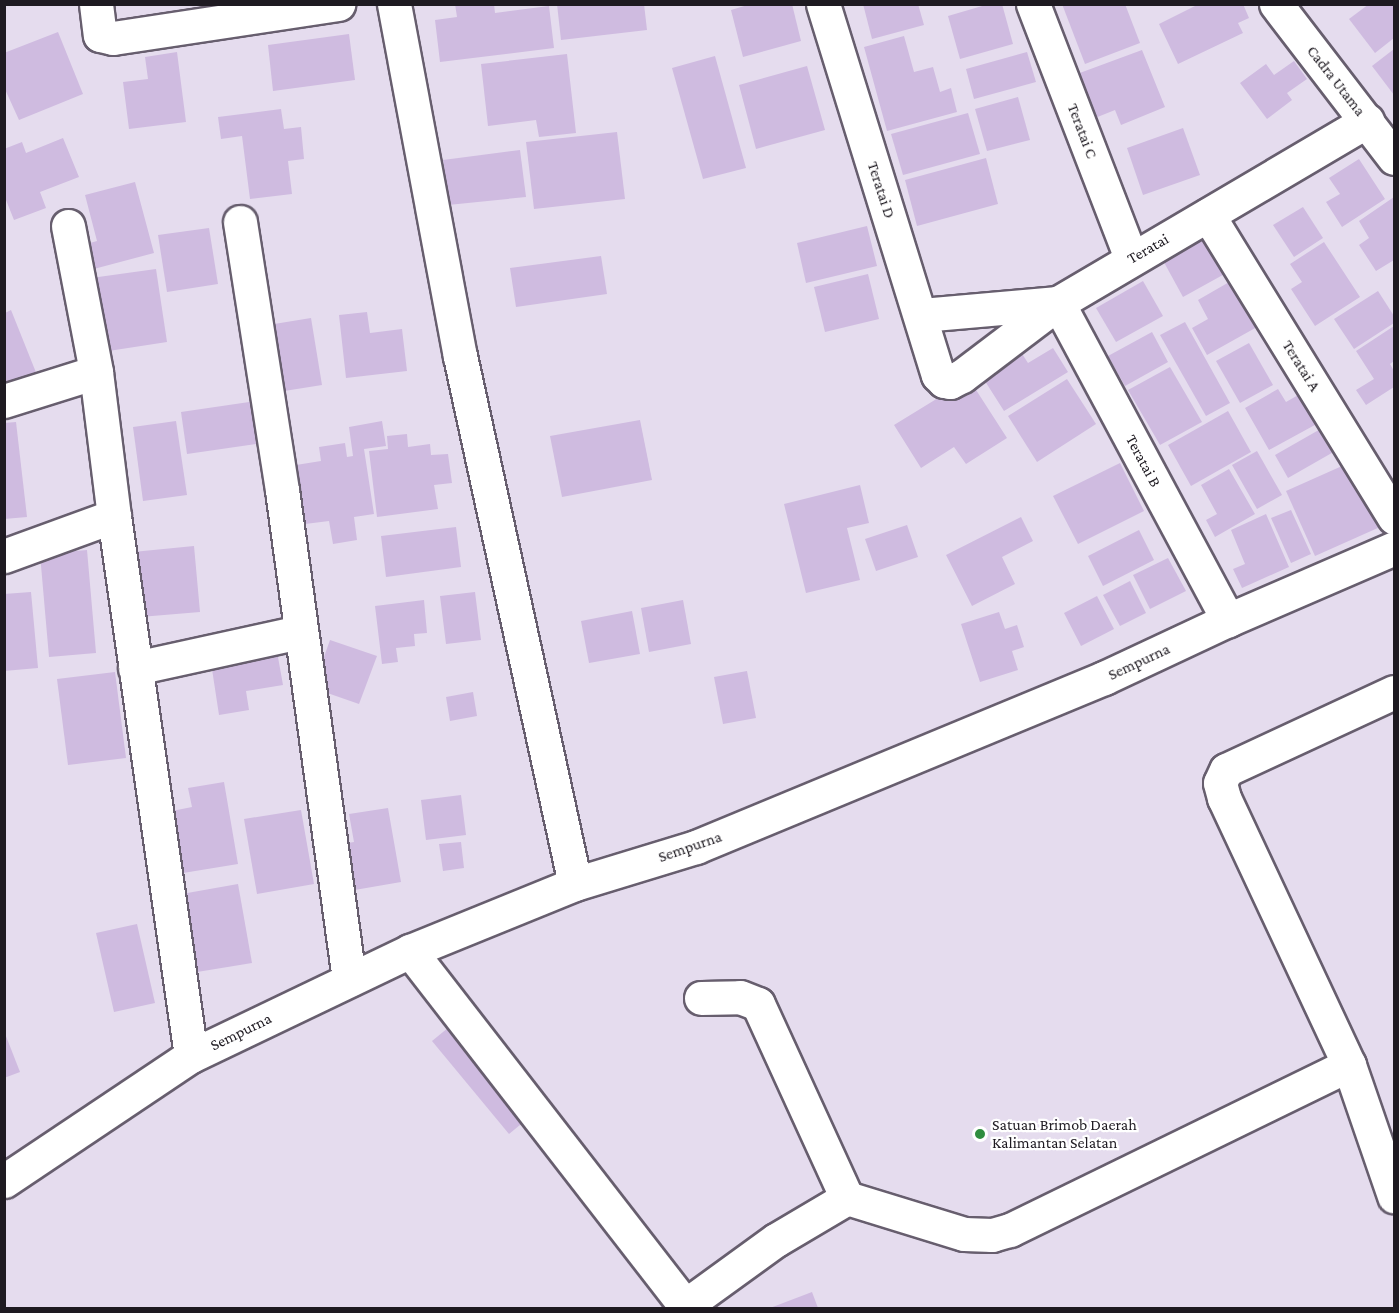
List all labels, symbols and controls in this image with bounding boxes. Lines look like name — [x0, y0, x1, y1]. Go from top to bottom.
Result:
street label: Cadra Utama — [1303, 42, 1369, 120]
street label: Teratai C — [1063, 101, 1101, 161]
street label: Teratai D — [863, 159, 899, 221]
street label: Teratai — [1124, 230, 1172, 268]
street label: Teratai A — [1278, 337, 1324, 395]
street label: Teratai B — [1121, 432, 1165, 490]
street label: Sempurna — [1105, 639, 1173, 685]
street label: Sempurna — [656, 827, 724, 867]
street label: Sempurna — [207, 1009, 275, 1055]
place label: Satuan Brimob Daerah Kalimantan Selatan — [992, 1115, 1137, 1153]
marker: Satuan Brimob Daerah Kalimantan Selatan — [973, 1127, 987, 1141]

